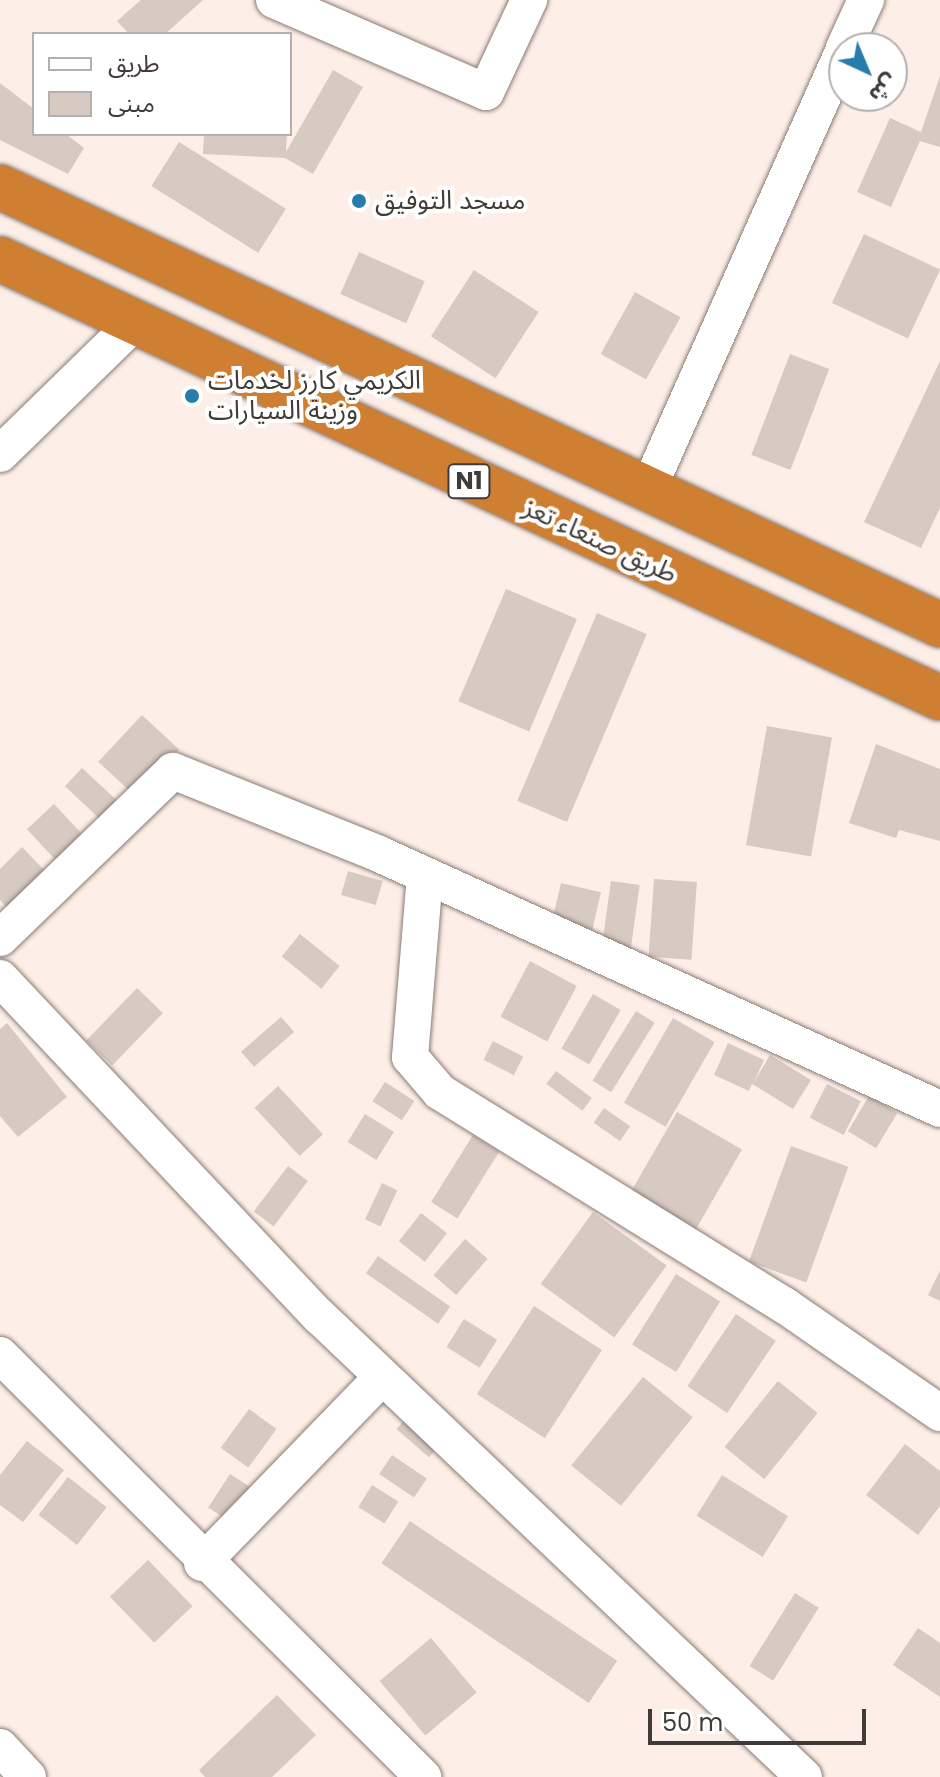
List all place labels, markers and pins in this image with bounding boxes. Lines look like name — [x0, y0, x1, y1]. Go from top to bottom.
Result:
place label: مسجد التوفيق — [375, 185, 525, 217]
marker: مسجد التوفيق — [350, 192, 368, 210]
place label: الكريمي كارز لخدمات وزينة السيارات — [208, 365, 421, 426]
marker: الكريمي كارز لخدمات وزينة السيارات — [183, 387, 201, 405]

